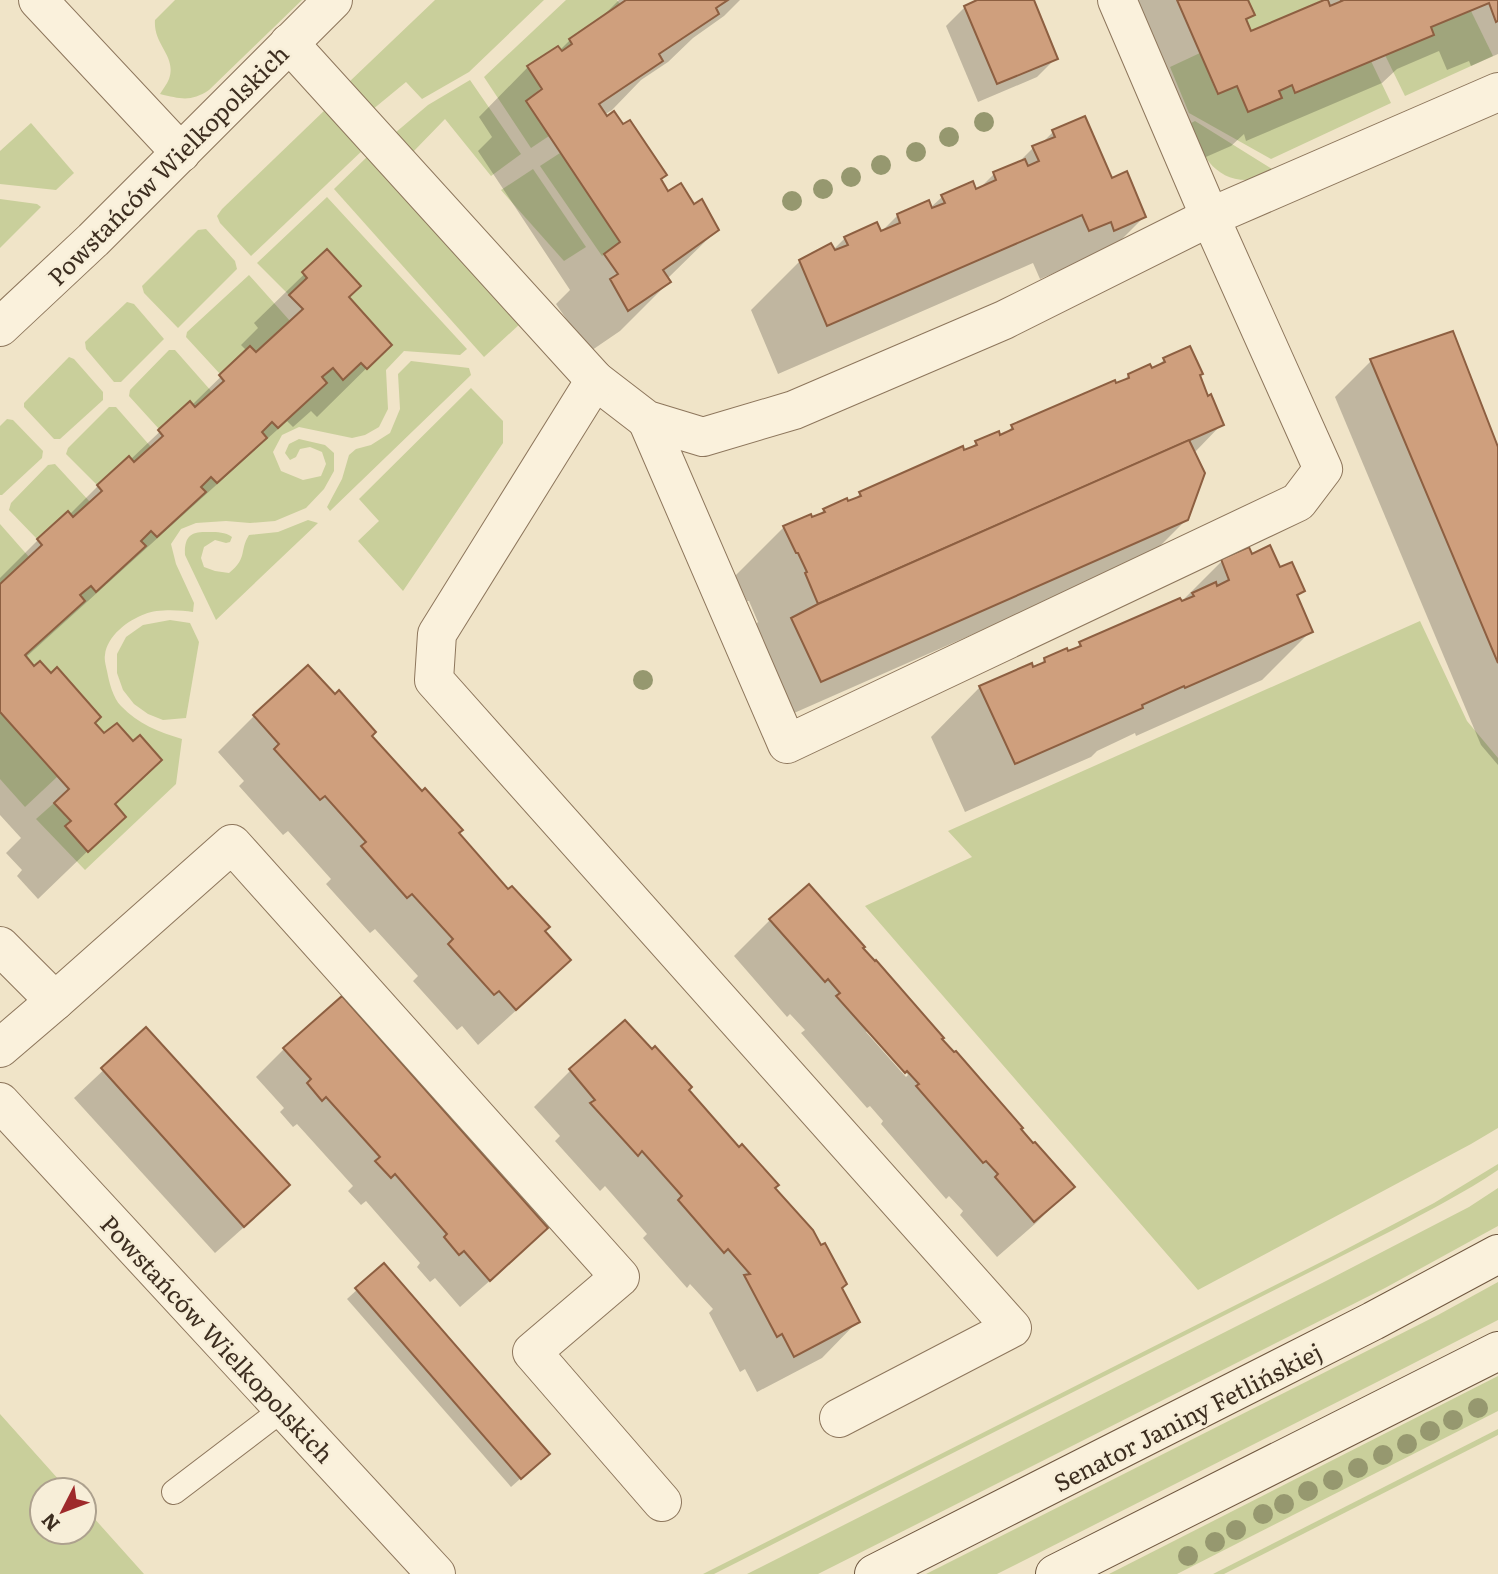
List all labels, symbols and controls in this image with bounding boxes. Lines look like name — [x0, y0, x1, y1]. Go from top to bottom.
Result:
street label: Powstańców Wielkopolskich — [39, 36, 295, 292]
street label: Powstańców Wielkopolskich — [93, 1206, 343, 1470]
street label: Senator Janiny Fetlińskiej — [1047, 1333, 1327, 1499]
north arrow — [28, 1476, 98, 1546]
text: N — [34, 1508, 65, 1538]

